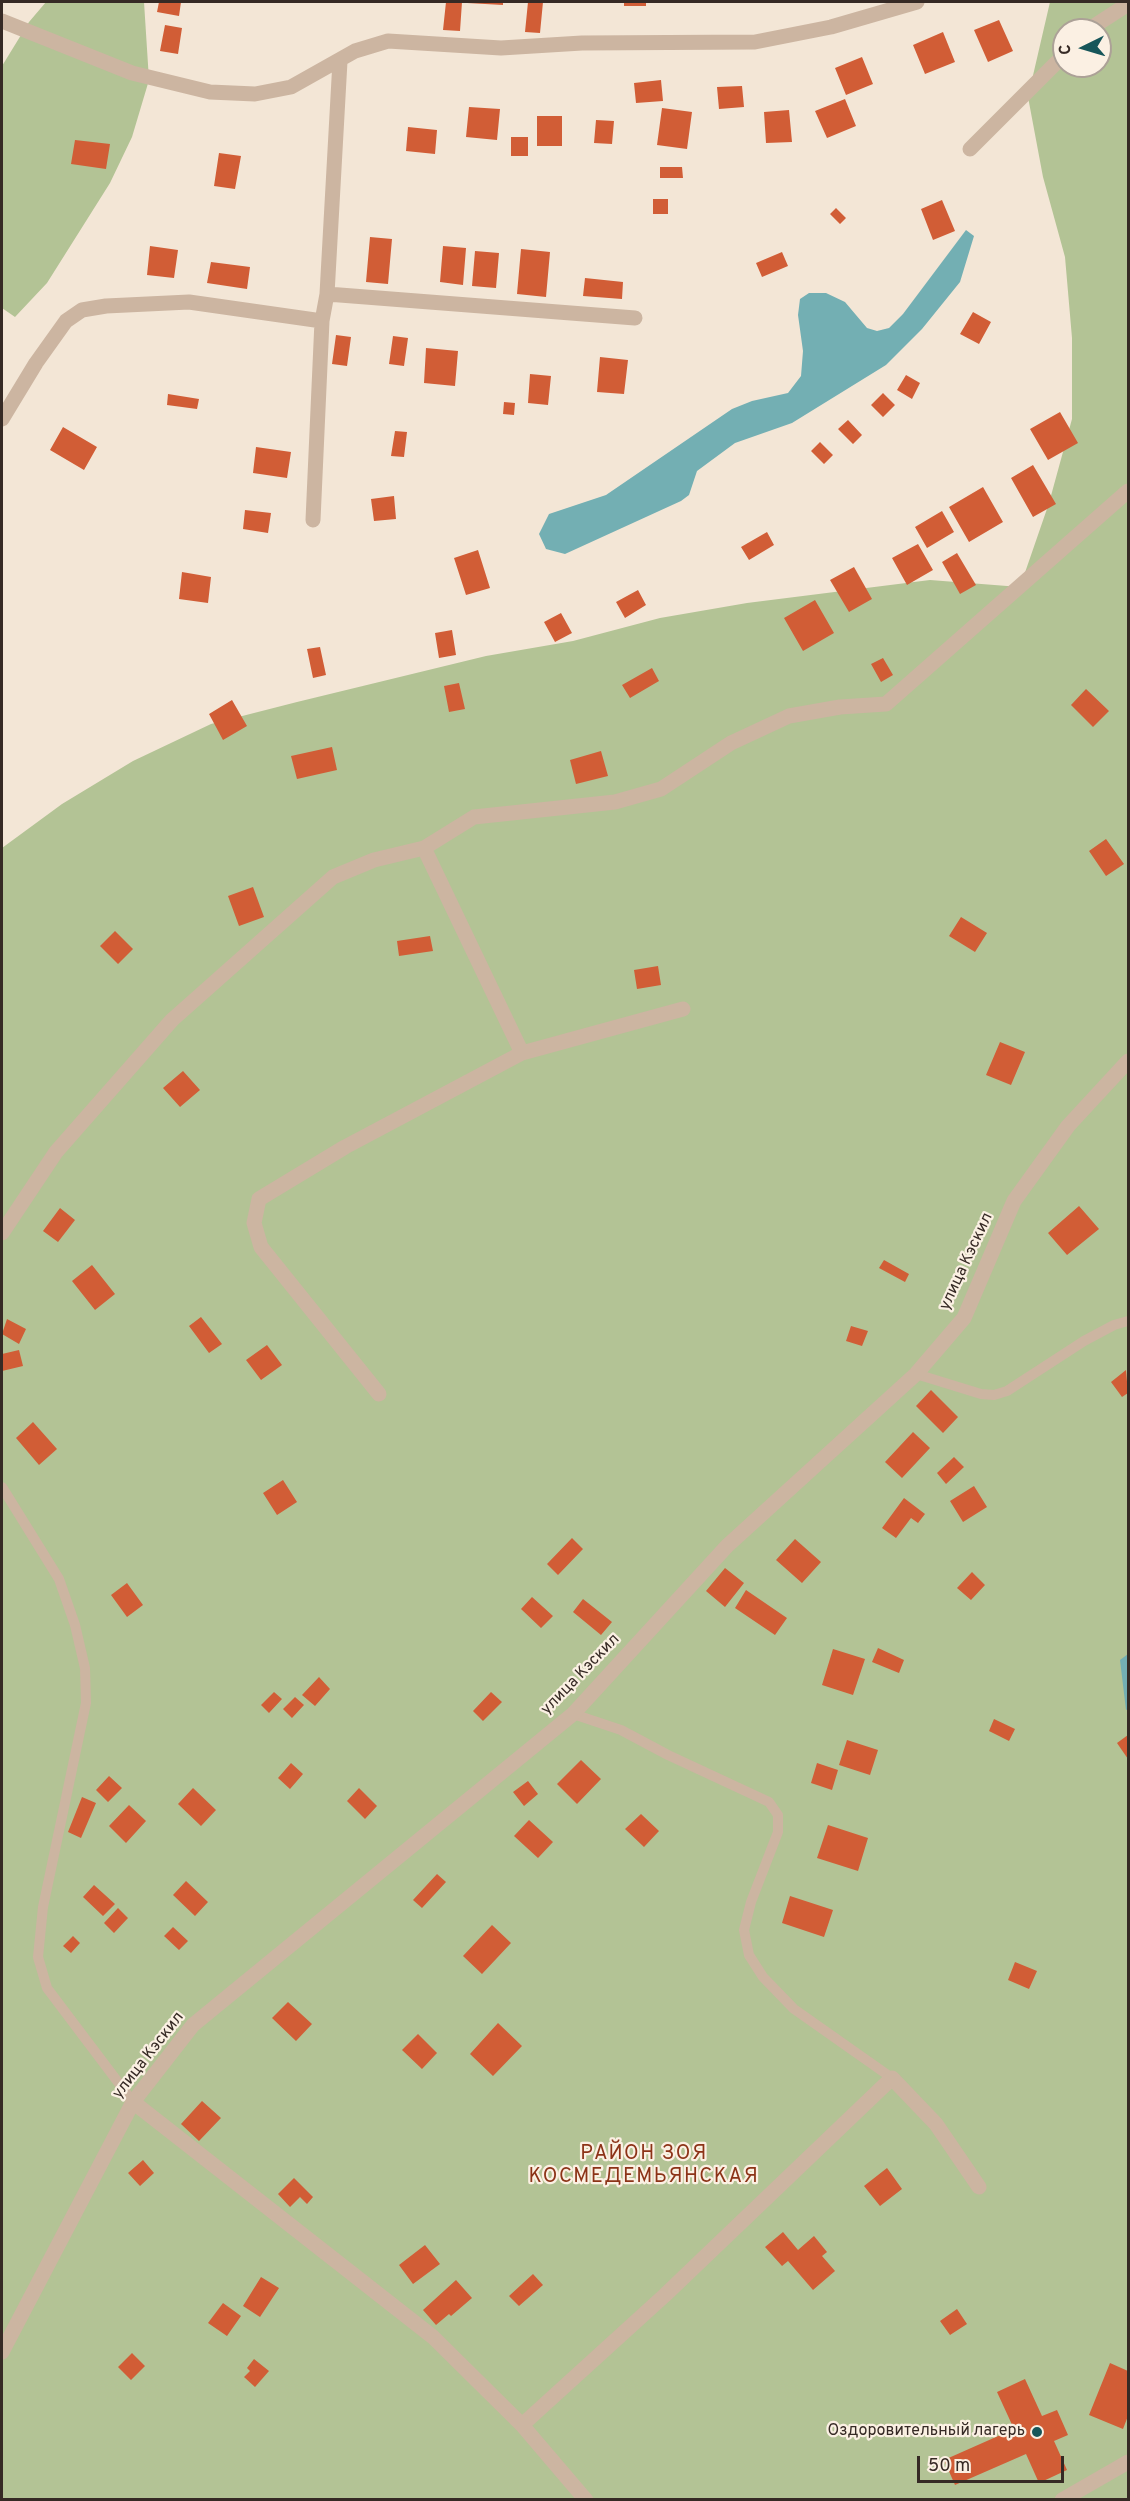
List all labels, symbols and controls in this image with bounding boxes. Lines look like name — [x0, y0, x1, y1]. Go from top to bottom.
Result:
north arrow — [1052, 18, 1112, 78]
text: С — [1056, 43, 1076, 55]
street label: улица Кэскил — [936, 1210, 998, 1314]
street label: улица Кэскил — [538, 1631, 624, 1719]
street label: улица Кэскил — [109, 2009, 189, 2103]
district label: РАЙОН ЗОЯ КОСМЕДЕМЬЯНСКАЯ — [529, 2143, 759, 2190]
place label: Оздоровительный лагерь — [827, 2422, 1025, 2442]
marker: Оздоровительный лагерь — [1030, 2425, 1044, 2439]
scale bar — [920, 2444, 1067, 2482]
text: 50 m — [928, 2455, 970, 2478]

